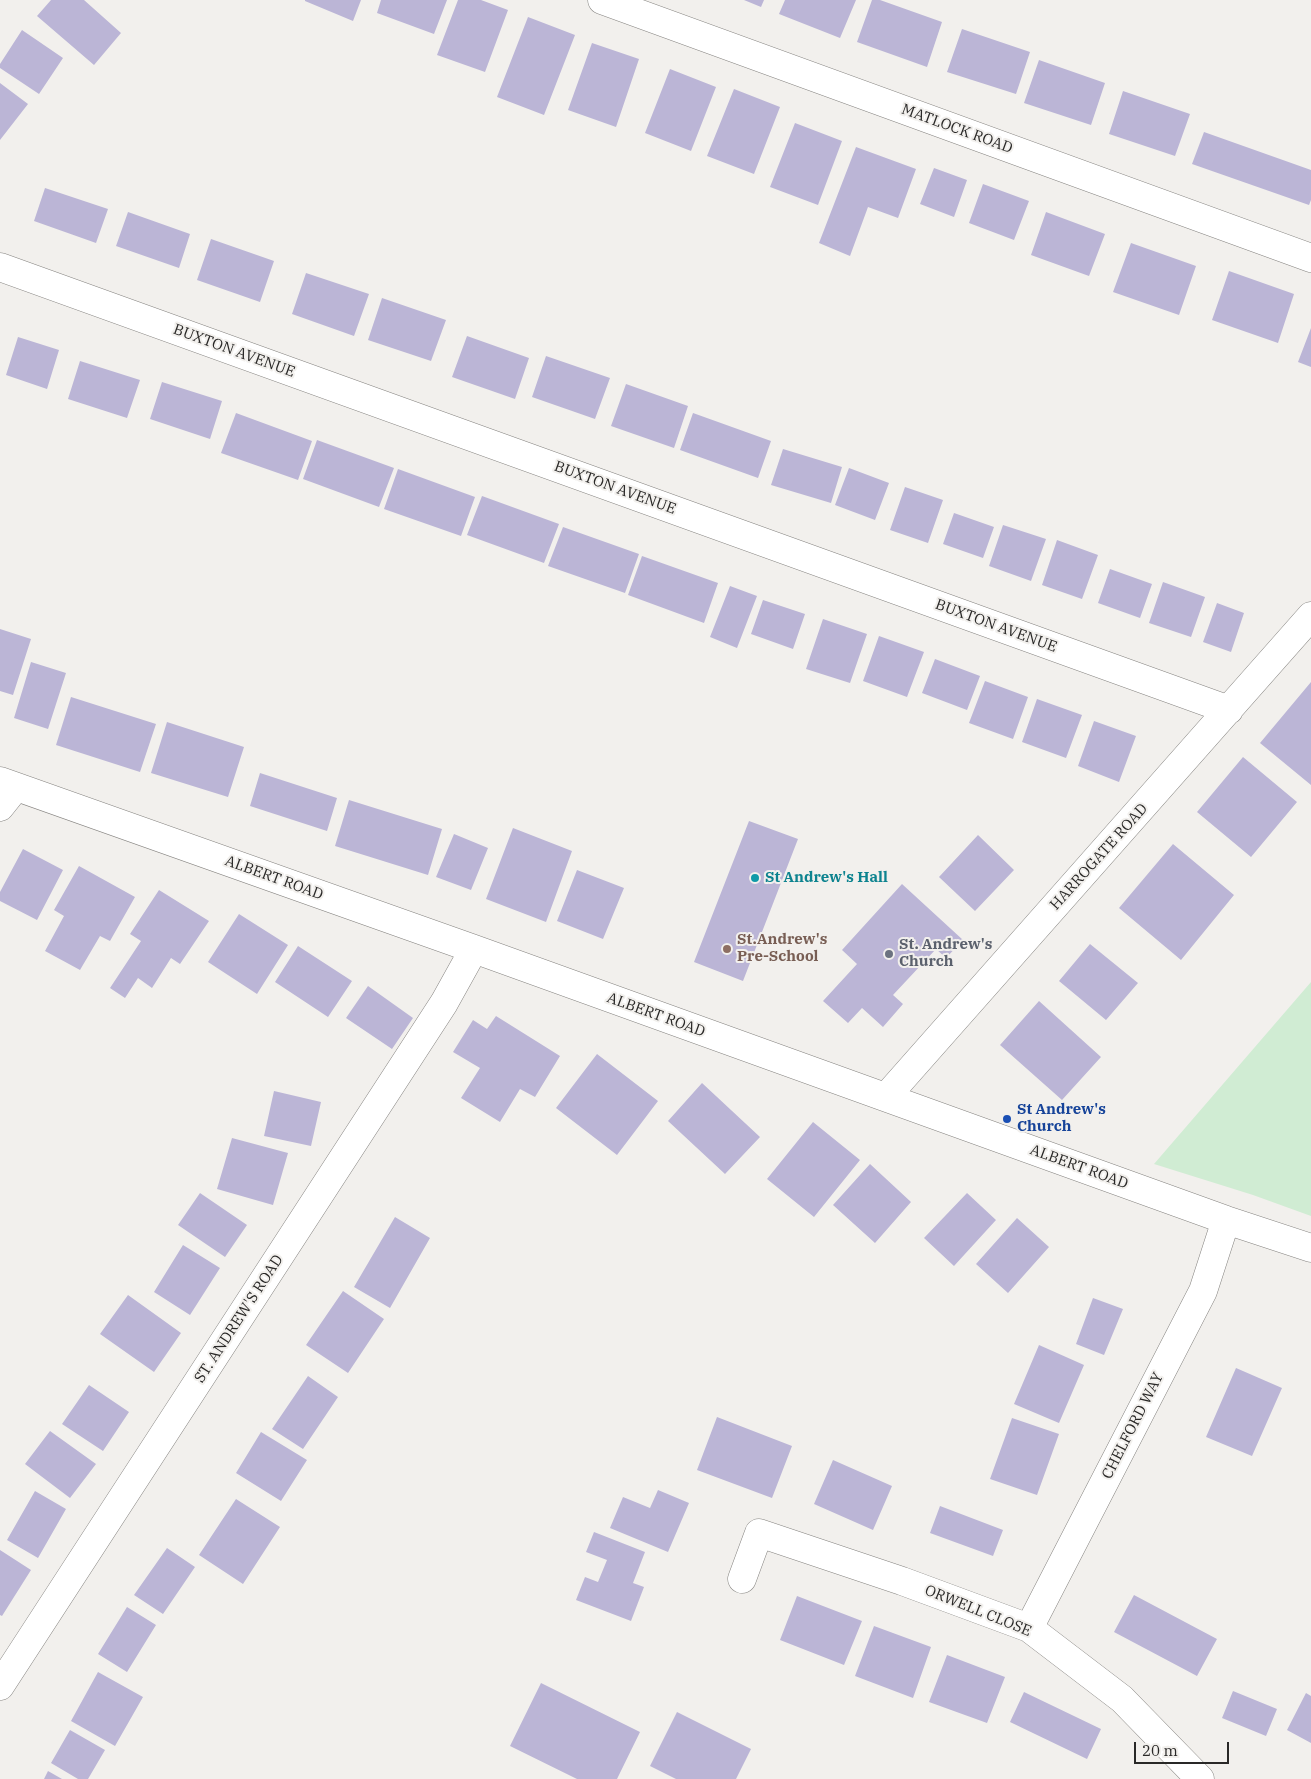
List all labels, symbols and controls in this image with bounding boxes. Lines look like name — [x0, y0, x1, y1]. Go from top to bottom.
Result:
street label: MATLOCK ROAD — [899, 101, 1015, 157]
street label: BUXTON AVENUE — [171, 321, 297, 381]
street label: BUXTON AVENUE — [552, 458, 678, 518]
street label: BUXTON AVENUE — [933, 596, 1059, 656]
street label: HARROGATE ROAD — [1046, 800, 1152, 914]
street label: ALBERT ROAD — [223, 852, 325, 904]
place label: St Andrew's Hall — [765, 869, 888, 887]
marker: St Andrew's Hall — [749, 872, 761, 884]
place label: St.Andrew's Pre-School — [737, 931, 827, 966]
place label: St. Andrew's Church — [899, 936, 992, 971]
marker: St.Andrew's Pre-School — [721, 943, 733, 955]
marker: St. Andrew's Church — [883, 948, 895, 960]
street label: ALBERT ROAD — [605, 989, 707, 1041]
place label: St Andrew's Church — [1017, 1101, 1106, 1136]
marker: St Andrew's Church — [1001, 1113, 1013, 1125]
street label: ALBERT ROAD — [1028, 1141, 1130, 1193]
street label: ST. ANDREW'S ROAD — [191, 1252, 287, 1386]
street label: CHELFORD WAY — [1098, 1370, 1168, 1482]
street label: ORWELL CLOSE — [922, 1581, 1034, 1641]
scale bar — [1136, 1732, 1231, 1764]
text: 20 m — [1142, 1741, 1178, 1760]

